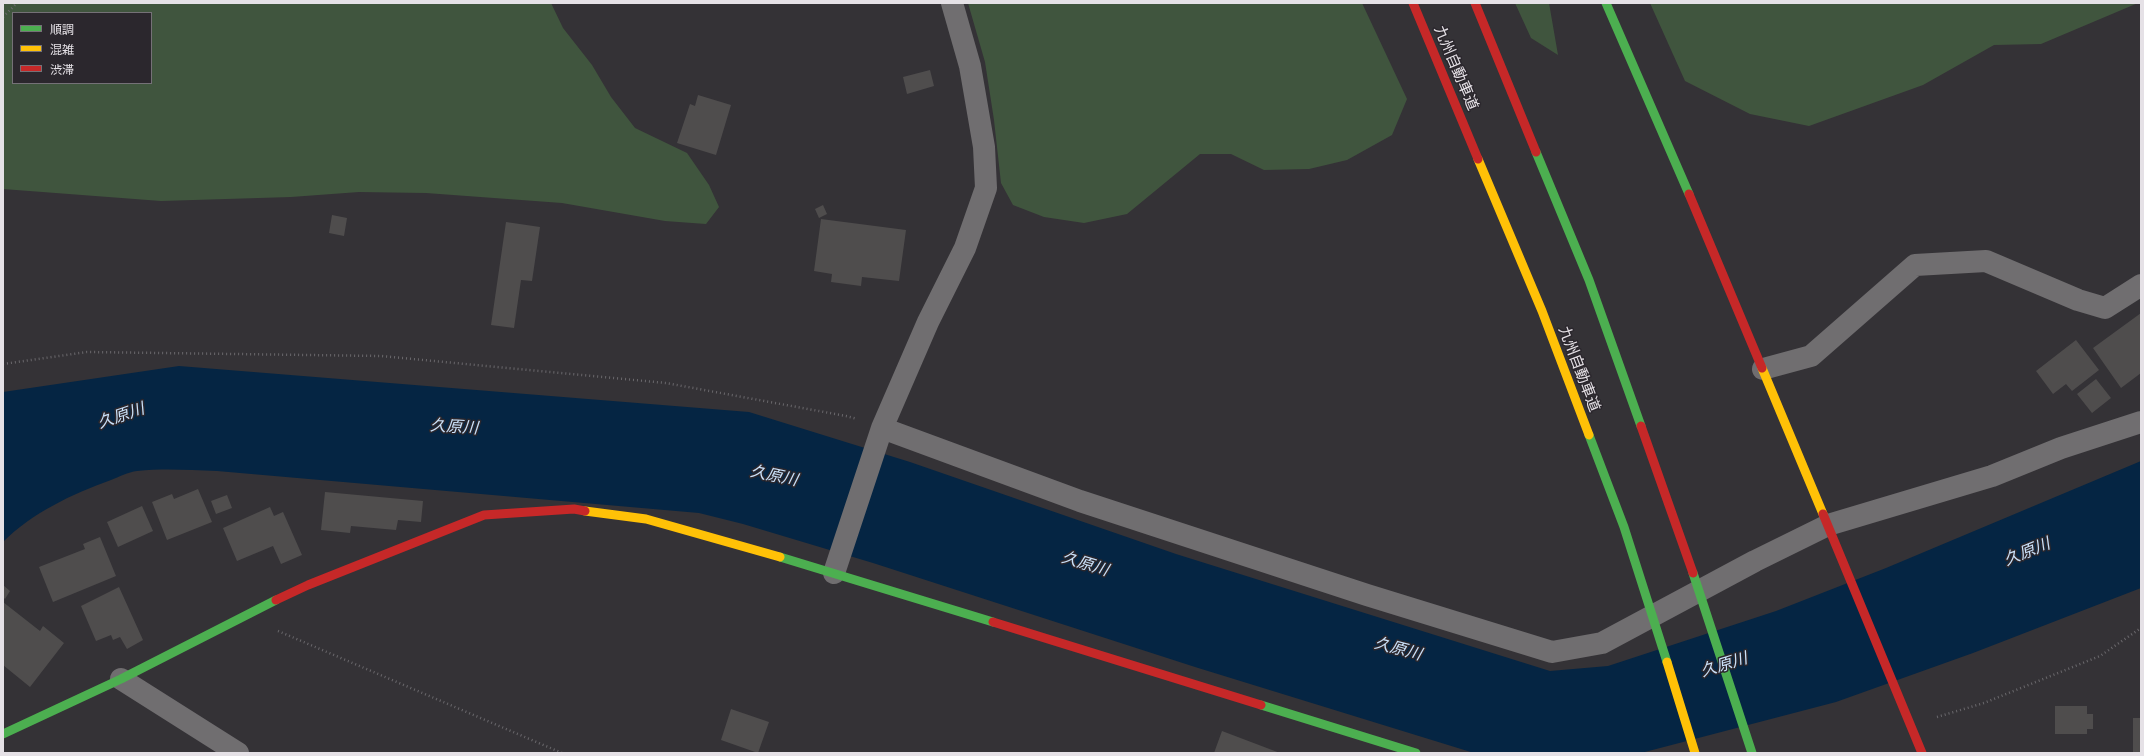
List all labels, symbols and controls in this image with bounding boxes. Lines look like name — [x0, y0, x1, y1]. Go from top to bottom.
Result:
legend — [12, 12, 152, 84]
text: 順調 — [50, 22, 74, 37]
street label: 九州自動車道 — [1430, 23, 1482, 113]
text: 混雑 — [50, 42, 74, 57]
text: 渋滞 — [50, 62, 74, 77]
street label: 九州自動車道 — [1554, 324, 1604, 414]
water label: 久原川 — [95, 399, 147, 433]
water label: 久原川 — [429, 416, 479, 438]
water label: 久原川 — [749, 462, 799, 490]
water label: 久原川 — [2001, 534, 2053, 570]
water label: 久原川 — [1059, 548, 1111, 580]
water label: 久原川 — [1372, 634, 1424, 664]
water label: 久原川 — [1698, 649, 1750, 681]

